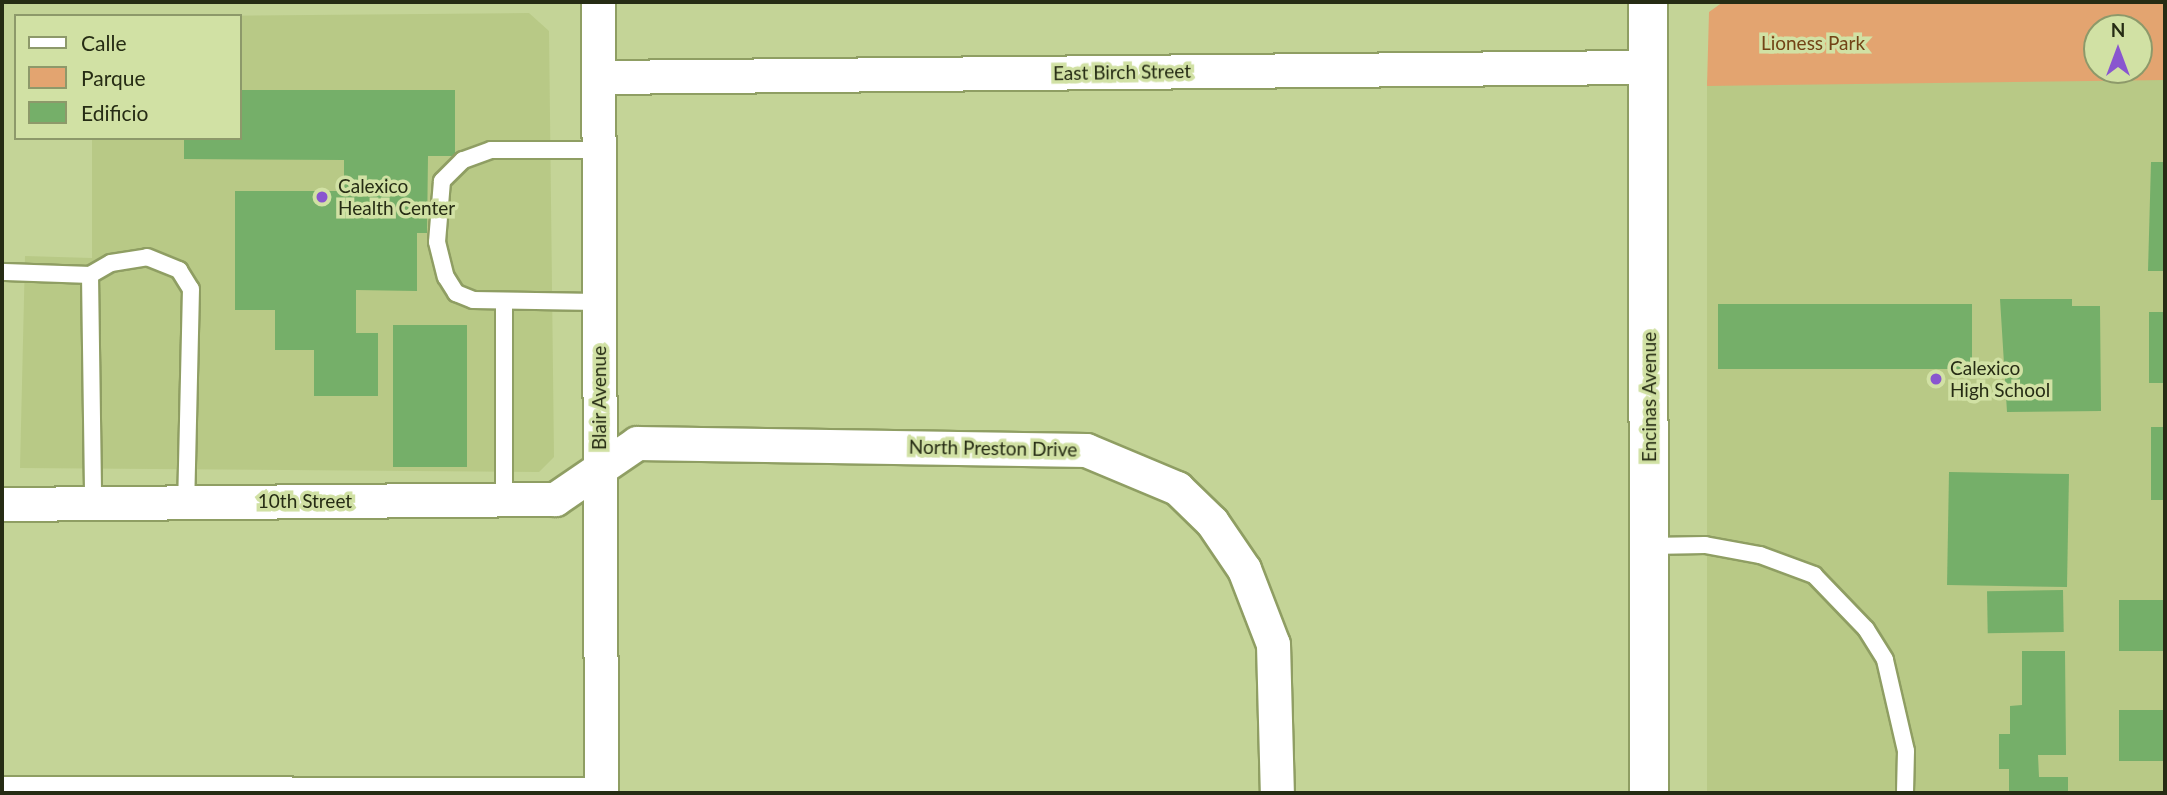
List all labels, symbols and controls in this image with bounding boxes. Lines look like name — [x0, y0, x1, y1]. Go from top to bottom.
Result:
legend — [14, 14, 242, 140]
north arrow — [2083, 14, 2153, 84]
text: N — [2111, 18, 2125, 41]
text: Calle — [81, 30, 126, 55]
park label: Lioness Park — [1761, 32, 1865, 54]
street label: East Birch Street — [1053, 59, 1191, 85]
text: Parque — [81, 65, 146, 90]
text: Edificio — [81, 100, 148, 125]
place label: Calexico Health Center — [338, 175, 455, 219]
marker: Calexico Health Center — [312, 187, 332, 207]
street label: Encinas Avenue — [1638, 332, 1660, 462]
street label: Blair Avenue — [588, 345, 610, 451]
place label: Calexico High School — [1950, 357, 2050, 401]
marker: Calexico High School — [1928, 371, 1944, 387]
street label: North Preston Drive — [909, 435, 1077, 461]
street label: 10th Street — [258, 490, 352, 512]

